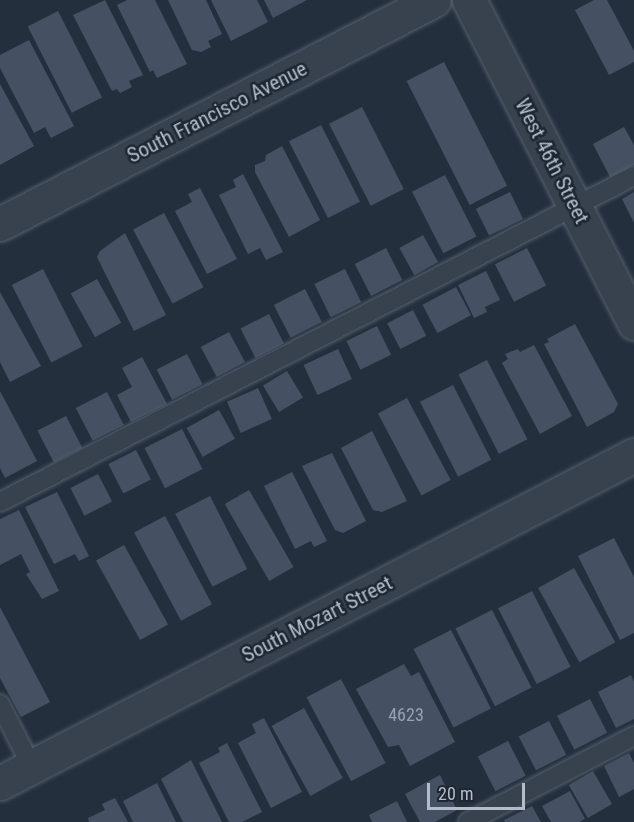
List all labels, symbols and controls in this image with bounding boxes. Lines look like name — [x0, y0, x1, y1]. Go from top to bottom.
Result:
street label: South Francisco Avenue — [123, 56, 311, 168]
street label: West 46th Street — [510, 94, 594, 228]
street label: South Mozart Street — [238, 570, 396, 668]
house number: 4623 — [388, 704, 424, 726]
scale bar — [430, 771, 528, 809]
text: 20 m — [438, 783, 473, 804]

